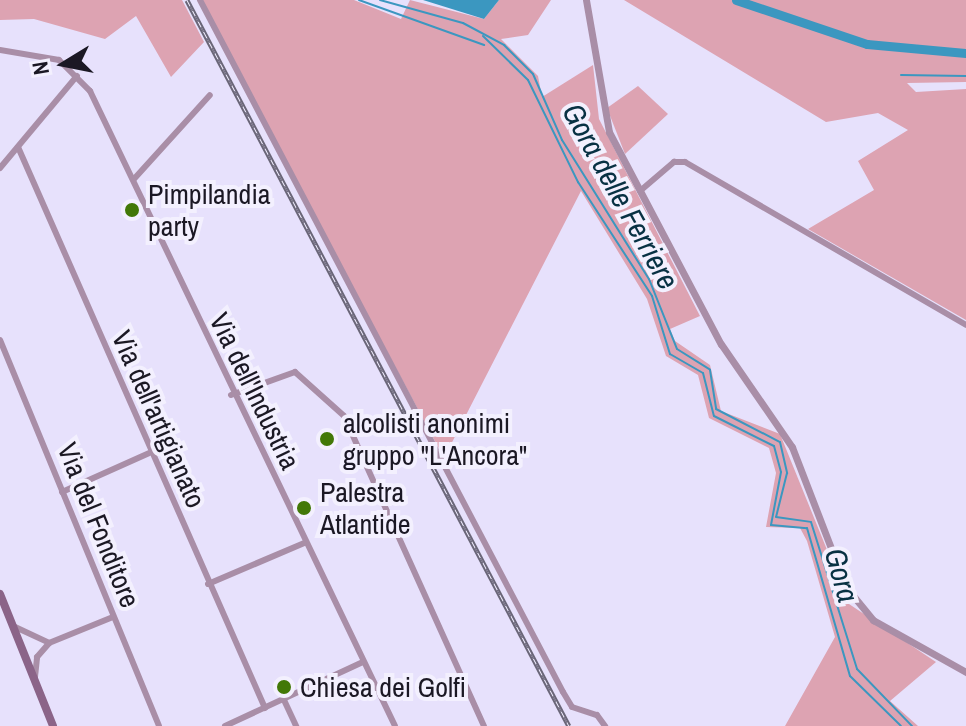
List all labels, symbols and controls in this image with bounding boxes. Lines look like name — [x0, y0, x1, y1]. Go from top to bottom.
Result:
north arrow — [24, 24, 104, 104]
text: N — [24, 59, 56, 77]
water label: Gora delle Ferriere — [555, 97, 687, 295]
place label: Pimpilandia party — [148, 177, 271, 243]
marker: Pimpilandia party — [123, 201, 141, 219]
street label: Via dell'Industria — [203, 307, 307, 475]
street label: Via dell'artigianato — [105, 325, 213, 513]
place label: alcolisti anonimi gruppo "L'Ancora" — [343, 406, 527, 472]
marker: alcolisti anonimi gruppo "L'Ancora" — [318, 430, 336, 448]
street label: Via del Fonditore — [51, 438, 147, 612]
place label: Palestra Atlantide — [320, 475, 411, 541]
marker: Palestra Atlantide — [295, 499, 313, 517]
water label: Gora — [817, 544, 867, 606]
place label: Chiesa dei Golfi — [300, 670, 466, 704]
marker: Chiesa dei Golfi — [275, 678, 293, 696]

